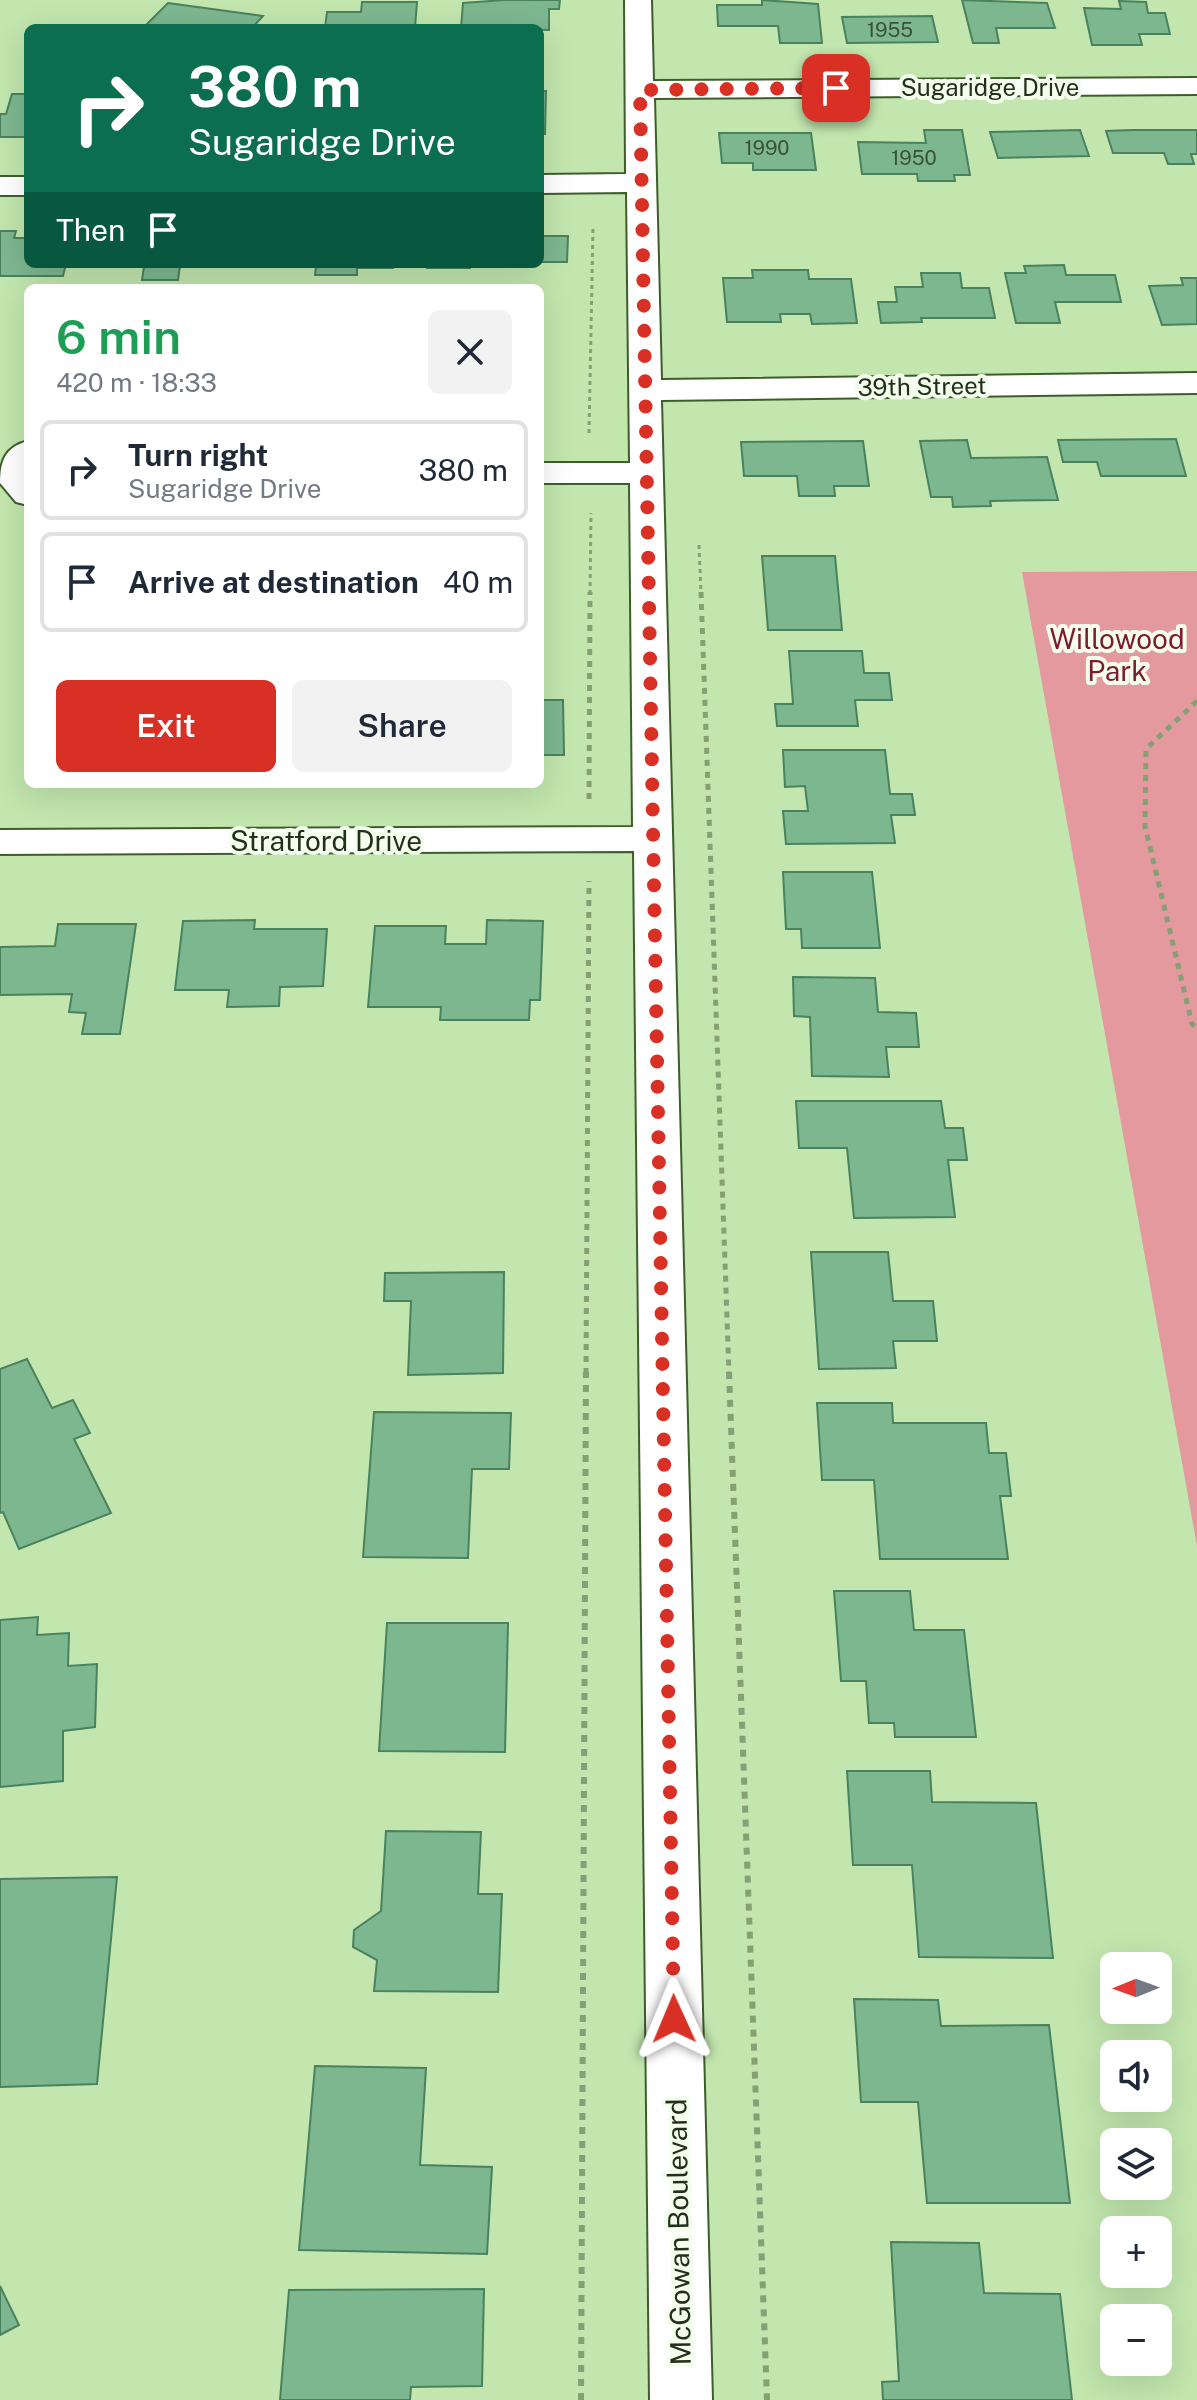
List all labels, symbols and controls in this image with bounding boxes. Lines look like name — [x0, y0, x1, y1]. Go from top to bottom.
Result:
house number: 1955 — [867, 18, 913, 42]
text: 380 m — [188, 54, 361, 120]
pin — [802, 54, 870, 122]
icon: right — [56, 56, 160, 160]
icon: arrive — [814, 66, 858, 110]
street label: Sugaridge Drive — [901, 73, 1079, 101]
text: Sugaridge Drive — [188, 121, 456, 163]
house number: 1990 — [744, 136, 790, 160]
house number: 1950 — [891, 146, 937, 170]
icon: arrive — [141, 208, 185, 252]
text: Then — [56, 212, 125, 248]
text: 6 min — [56, 308, 181, 365]
button: close — [428, 310, 512, 394]
text: 420 m · 18:33 — [56, 367, 217, 398]
street label: 39th Street — [857, 371, 987, 401]
text: Turn right — [128, 437, 268, 473]
icon: right — [60, 448, 104, 492]
text: 380 m — [418, 452, 508, 488]
text: Sugaridge Drive — [128, 473, 322, 504]
icon: arrive — [60, 560, 104, 604]
text: Arrive at destination — [128, 564, 419, 600]
text: 40 m — [443, 564, 513, 600]
park label: Willowood Park — [1049, 622, 1185, 687]
button: Exit — [56, 680, 276, 772]
button: Share — [292, 680, 512, 772]
street label: Stratford Drive — [230, 824, 422, 857]
north arrow — [1100, 1952, 1172, 2024]
map controls — [1100, 1952, 1172, 2376]
position arrow — [632, 1977, 716, 2061]
button: sound — [1100, 2040, 1172, 2112]
street label: McGowan Boulevard — [659, 2098, 697, 2366]
button: layers — [1100, 2128, 1172, 2200]
button: + — [1100, 2216, 1172, 2288]
button: − — [1100, 2304, 1172, 2376]

